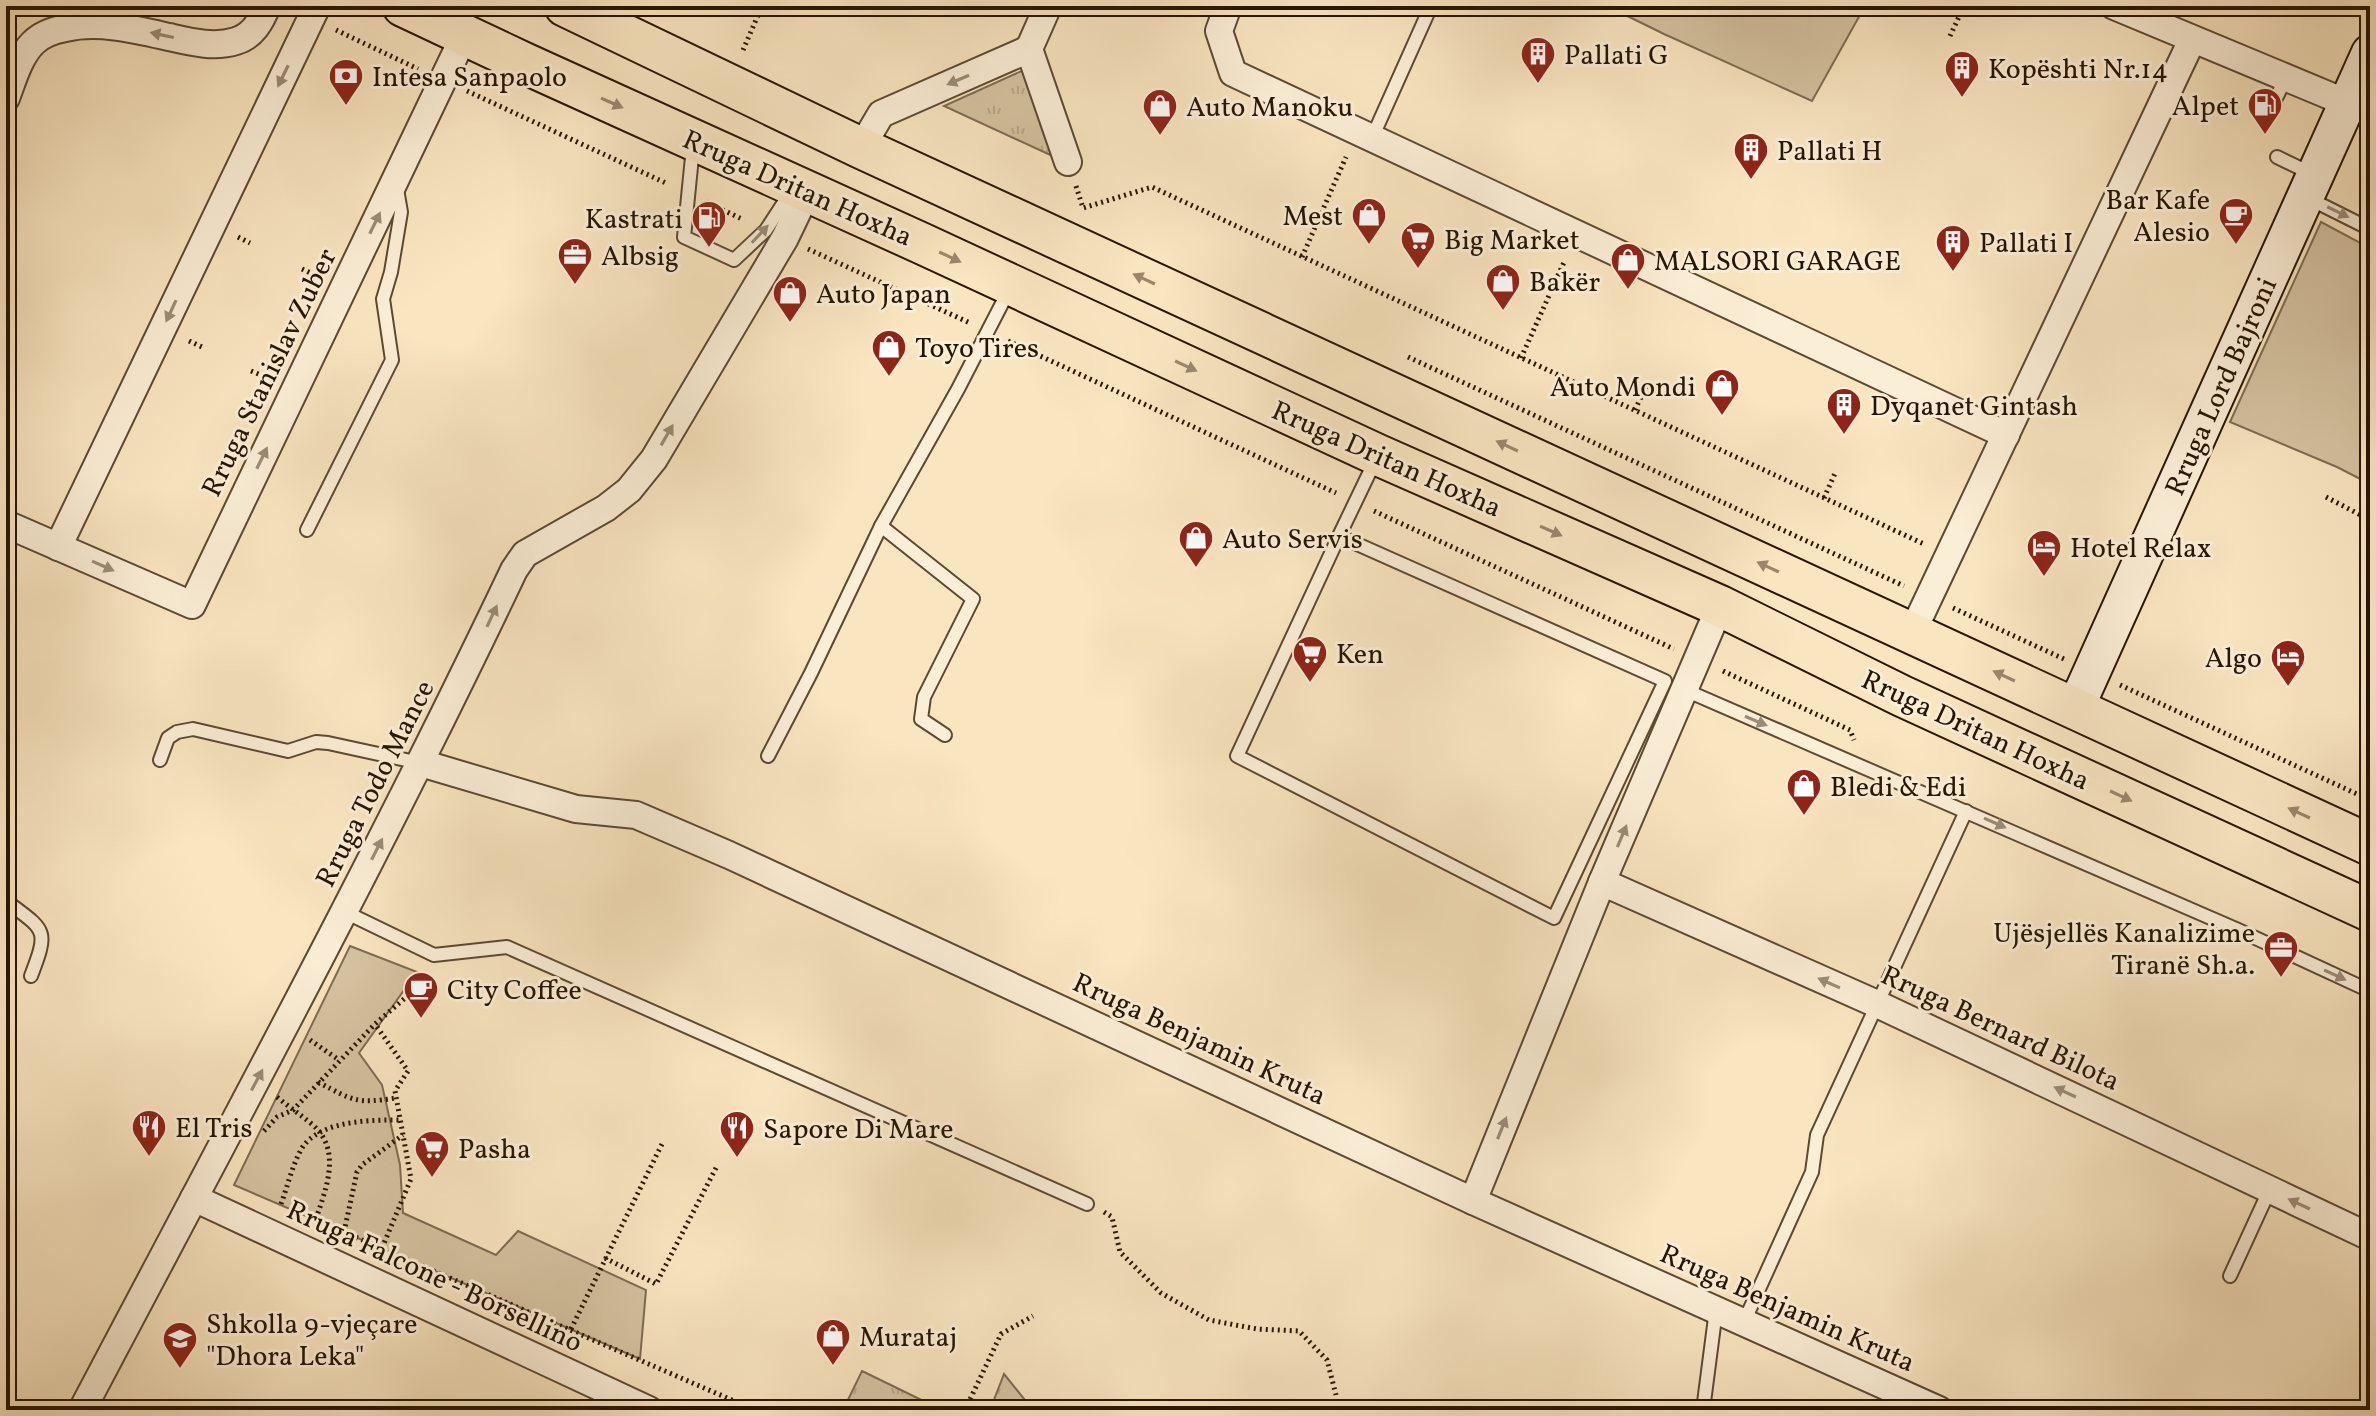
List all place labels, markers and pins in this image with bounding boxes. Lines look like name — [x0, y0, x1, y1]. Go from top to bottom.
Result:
building icon: Pallati G — [1519, 35, 1557, 85]
place label: Pallati G — [1564, 37, 1669, 76]
building icon: Kopështi Nr.14 — [1943, 49, 1981, 99]
place label: Kopështi Nr.14 — [1988, 51, 2168, 90]
bank icon: Intesa Sanpaolo — [327, 57, 365, 107]
place label: Intesa Sanpaolo — [372, 59, 567, 98]
fuel station icon: Alpet — [2246, 86, 2284, 136]
shop icon: Auto Manoku — [1141, 87, 1179, 137]
place label: Alpet — [2172, 88, 2239, 127]
place label: Auto Manoku — [1186, 89, 1353, 128]
building icon: Pallati H — [1732, 131, 1770, 181]
place label: Pallati H — [1777, 133, 1882, 172]
place label: Bar Kafe Alesio — [2106, 182, 2210, 253]
shop icon: Mest — [1350, 196, 1388, 246]
cafe icon: Bar Kafe Alesio — [2217, 196, 2255, 246]
place label: Mest — [1282, 198, 1343, 237]
fuel station icon: Kastrati — [690, 199, 728, 249]
place label: Kastrati — [585, 201, 683, 240]
supermarket icon: Big Market — [1399, 220, 1437, 270]
place label: Big Market — [1444, 222, 1579, 261]
building icon: Pallati I — [1934, 223, 1972, 273]
place label: Pallati I — [1979, 225, 2073, 264]
office icon: Albsig — [556, 236, 594, 286]
place label: Albsig — [601, 238, 679, 277]
shop icon: MALSORI GARAGE — [1609, 241, 1647, 291]
place label: MALSORI GARAGE — [1654, 243, 1901, 282]
shop icon: Bakër — [1484, 262, 1522, 312]
place label: Bakër — [1529, 264, 1601, 303]
shop icon: Auto Japan — [771, 274, 809, 324]
place label: Auto Japan — [816, 276, 951, 315]
shop icon: Toyo Tires — [870, 328, 908, 378]
place label: Toyo Tires — [915, 330, 1039, 369]
shop icon: Auto Mondi — [1703, 367, 1741, 417]
place label: Auto Mondi — [1550, 369, 1696, 408]
building icon: Dyqanet Gintash — [1825, 386, 1863, 436]
place label: Dyqanet Gintash — [1870, 388, 2078, 427]
shop icon: Auto Servis — [1177, 519, 1215, 569]
place label: Auto Servis — [1222, 521, 1363, 560]
hotel icon: Hotel Relax — [2025, 528, 2063, 578]
place label: Hotel Relax — [2070, 530, 2211, 569]
supermarket icon: Ken — [1291, 634, 1329, 684]
place label: Ken — [1336, 636, 1384, 675]
hotel icon: Algo — [2269, 638, 2307, 688]
place label: Algo — [2205, 640, 2262, 679]
shop icon: Bledi & Edi — [1785, 767, 1823, 817]
place label: Bledi & Edi — [1830, 769, 1966, 808]
place label: Ujësjellës Kanalizime Tiranë Sh.a. — [1993, 915, 2255, 986]
office icon: Ujësjellës Kanalizime Tiranë Sh.a. — [2262, 929, 2300, 979]
cafe icon: City Coffee — [402, 970, 440, 1020]
place label: City Coffee — [447, 972, 582, 1011]
restaurant icon: El Tris — [130, 1108, 168, 1158]
restaurant icon: Sapore Di Mare — [718, 1109, 756, 1159]
place label: El Tris — [175, 1110, 252, 1149]
place label: Sapore Di Mare — [763, 1111, 953, 1150]
supermarket icon: Pasha — [413, 1129, 451, 1179]
place label: Pasha — [458, 1131, 531, 1170]
place label: Shkolla 9-vjeçare "Dhora Leka" — [206, 1306, 418, 1377]
shop icon: Murataj — [814, 1317, 852, 1367]
place label: Murataj — [859, 1319, 957, 1358]
school or university icon: Shkolla 9-vjeçare "Dhora Leka" — [161, 1320, 199, 1370]

